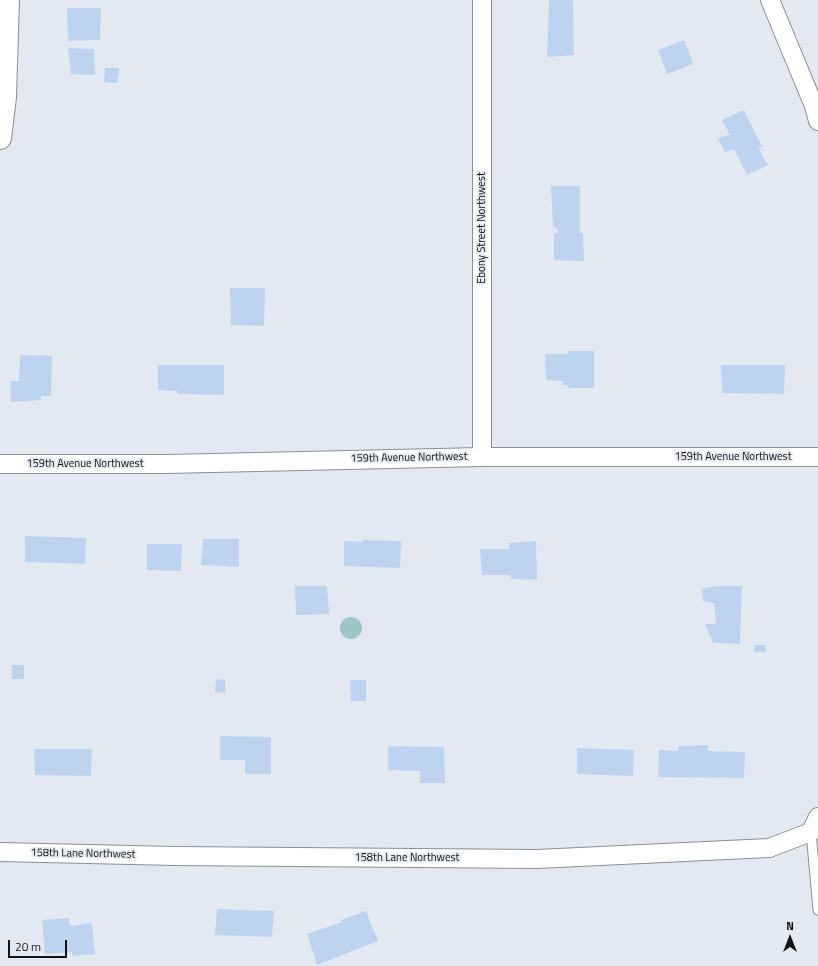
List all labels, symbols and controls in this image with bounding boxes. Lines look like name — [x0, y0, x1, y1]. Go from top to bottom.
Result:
street label: Ebony Street Northwest — [475, 172, 489, 284]
street label: 159th Avenue Northwest — [350, 450, 468, 466]
street label: 159th Avenue Northwest — [674, 450, 792, 464]
street label: 159th Avenue Northwest — [26, 457, 144, 471]
street label: 158th Lane Northwest — [30, 846, 136, 862]
street label: 158th Lane Northwest — [355, 851, 459, 865]
north arrow — [770, 918, 810, 958]
text: N — [786, 918, 794, 934]
scale bar — [10, 932, 69, 958]
text: 20 m — [15, 937, 41, 956]

